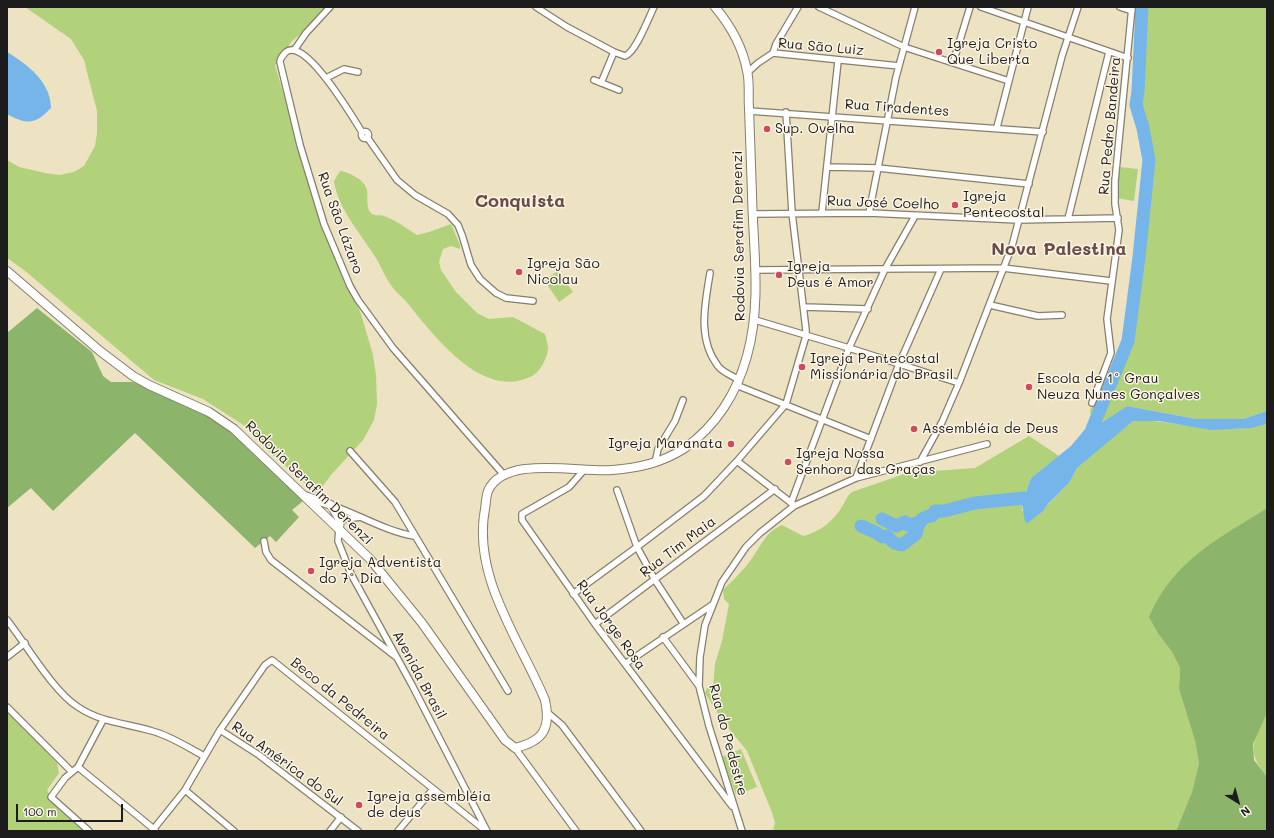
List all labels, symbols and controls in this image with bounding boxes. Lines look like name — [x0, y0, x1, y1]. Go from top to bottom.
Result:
street label: Rua São Luiz — [777, 35, 865, 59]
place label: Igreja Cristo Que Liberta — [947, 36, 1037, 68]
marker: Igreja Cristo Que Liberta — [934, 47, 944, 57]
street label: Rua Pedro Bandeira — [1096, 56, 1124, 196]
street label: Rua Tiradentes — [844, 96, 950, 120]
place label: Sup. Ovelha — [775, 121, 855, 137]
marker: Sup. Ovelha — [762, 124, 772, 134]
street label: Rodovia Serafim Derenzi — [729, 150, 749, 322]
street label: Rua São Lázaro — [314, 170, 366, 276]
place label: Igreja Pentecostal — [963, 189, 1045, 222]
district label: Conquista — [475, 190, 565, 212]
street label: Rua José Coelho — [827, 193, 939, 213]
marker: Igreja Pentecostal — [950, 200, 960, 210]
district label: Nova Palestina — [991, 238, 1127, 260]
place label: Igreja São Nicolau — [527, 256, 600, 288]
place label: Igreja Deus é Amor — [787, 259, 874, 292]
marker: Igreja São Nicolau — [514, 267, 524, 277]
marker: Igreja Deus é Amor — [774, 270, 784, 280]
place label: Igreja Pentecostal Missionária do Brasil — [810, 351, 953, 384]
marker: Igreja Pentecostal Missionária do Brasil — [797, 362, 807, 372]
place label: Escola de 1˚ Grau Neuza Nunes Gonçalves — [1037, 371, 1200, 404]
marker: Escola de 1˚ Grau Neuza Nunes Gonçalves — [1024, 382, 1034, 392]
street label: Rodovia Serafim Derenzi — [242, 418, 376, 548]
place label: Assembléia de Deus — [922, 421, 1058, 437]
marker: Assembléia de Deus — [909, 424, 919, 434]
place label: Igreja Maranata — [608, 436, 723, 452]
marker: Igreja Maranata — [726, 439, 736, 449]
place label: Igreja Nossa Senhora das Graças — [796, 446, 935, 478]
marker: Igreja Nossa Senhora das Graças — [783, 457, 793, 467]
street label: Rua Tim Maia — [637, 513, 719, 581]
place label: Igreja Adventista do 7˚ Dia — [319, 555, 441, 588]
marker: Igreja Adventista do 7˚ Dia — [306, 566, 316, 576]
street label: Rua Jorge Rosa — [573, 577, 649, 673]
street label: Avenida Brasil — [389, 628, 449, 722]
street label: Beco da Pedreira — [287, 654, 393, 744]
street label: Rua do Pedestre — [705, 682, 751, 798]
street label: Rua América do Sul — [228, 718, 346, 810]
north arrow — [1218, 782, 1258, 822]
place label: Igreja assembléia de deus — [367, 789, 491, 822]
scale bar — [18, 796, 125, 822]
marker: Igreja assembléia de deus — [354, 800, 364, 810]
text: 100 m — [23, 803, 57, 819]
text: N — [1238, 803, 1253, 820]

